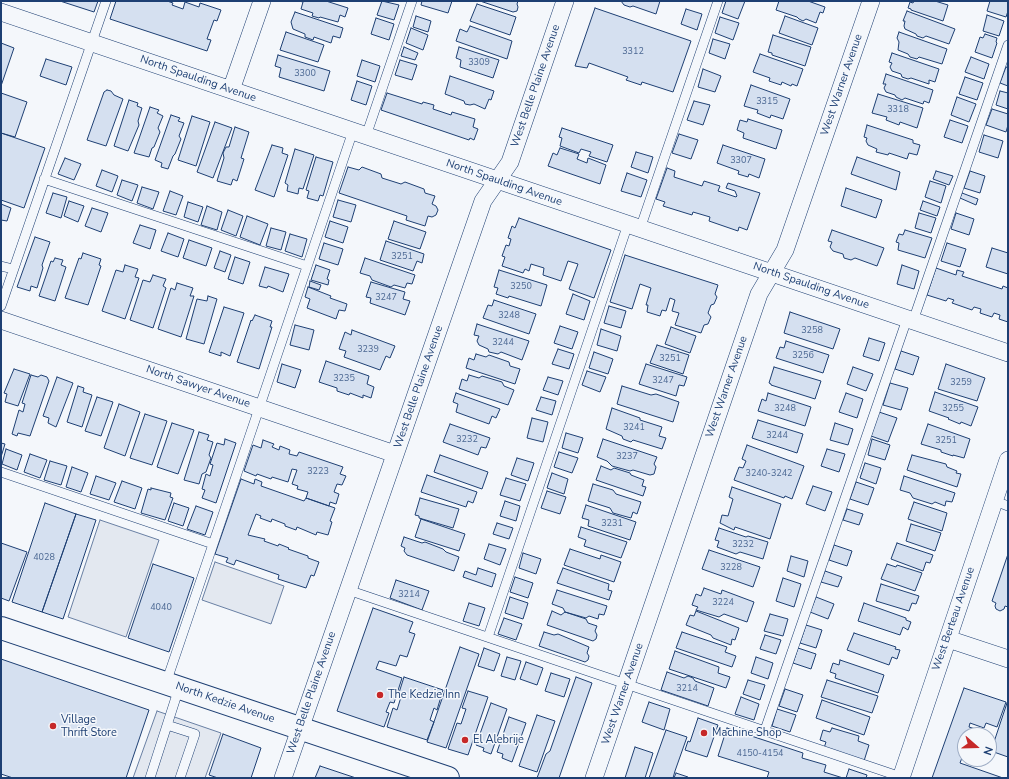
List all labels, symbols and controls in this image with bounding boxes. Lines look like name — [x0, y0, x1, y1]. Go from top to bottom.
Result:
street label: West Belle Plaine Avenue — [509, 23, 563, 149]
street label: West Warner Avenue — [818, 32, 866, 138]
house number: 3312 — [622, 47, 644, 57]
street label: North Spaulding Avenue — [138, 53, 258, 105]
house number: 3309 — [468, 58, 490, 68]
house number: 3300 — [294, 69, 316, 79]
house number: 3315 — [756, 97, 778, 107]
house number: 3318 — [887, 105, 909, 115]
house number: 3307 — [730, 156, 752, 166]
street label: North Spaulding Avenue — [444, 157, 564, 209]
house number: 3251 — [391, 252, 413, 262]
street label: North Spaulding Avenue — [751, 260, 871, 312]
house number: 3250 — [510, 282, 532, 292]
house number: 3247 — [375, 293, 397, 303]
house number: 3248 — [498, 311, 520, 321]
street label: West Belle Plaine Avenue — [392, 324, 446, 450]
house number: 3258 — [801, 326, 823, 336]
street label: West Warner Avenue — [703, 334, 751, 440]
house number: 3244 — [492, 338, 514, 348]
house number: 3239 — [357, 345, 379, 355]
house number: 3256 — [792, 351, 814, 361]
house number: 3251 — [659, 354, 681, 364]
street label: North Sawyer Avenue — [144, 363, 252, 411]
house number: 3235 — [333, 374, 355, 384]
house number: 3247 — [652, 376, 674, 386]
house number: 3259 — [950, 378, 972, 388]
house number: 3248 — [774, 404, 796, 414]
house number: 3255 — [942, 404, 964, 414]
house number: 3241 — [623, 423, 645, 433]
house number: 3244 — [766, 431, 788, 441]
house number: 3232 — [456, 435, 478, 445]
house number: 3251 — [935, 436, 957, 446]
house number: 3237 — [616, 452, 638, 462]
house number: 3223 — [307, 467, 329, 477]
house number: 3240-3242 — [745, 469, 793, 479]
house number: 3231 — [601, 519, 623, 529]
house number: 3232 — [732, 540, 754, 550]
house number: 4028 — [33, 553, 55, 563]
house number: 3228 — [720, 563, 742, 573]
street label: West Berteau Avenue — [930, 565, 978, 673]
house number: 3214 — [398, 590, 420, 600]
house number: 3224 — [712, 598, 734, 608]
house number: 4040 — [150, 603, 172, 613]
street label: West Belle Plaine Avenue — [285, 630, 339, 756]
street label: West Warner Avenue — [599, 641, 647, 747]
street label: North Kedzie Avenue — [174, 680, 276, 726]
house number: 3214 — [676, 684, 698, 694]
place label: The Kedzie Inn — [388, 688, 460, 702]
marker: The Kedzie Inn — [375, 690, 385, 700]
place label: Village Thrift Store — [61, 713, 117, 739]
marker: Village Thrift Store — [48, 721, 58, 731]
place label: Machine Shop — [712, 726, 782, 740]
north arrow — [957, 727, 997, 767]
marker: Machine Shop — [699, 728, 709, 738]
place label: El Alebrije — [473, 733, 524, 747]
marker: El Alebrije — [460, 735, 470, 745]
text: N — [979, 744, 996, 757]
house number: 4150-4154 — [736, 749, 784, 759]

